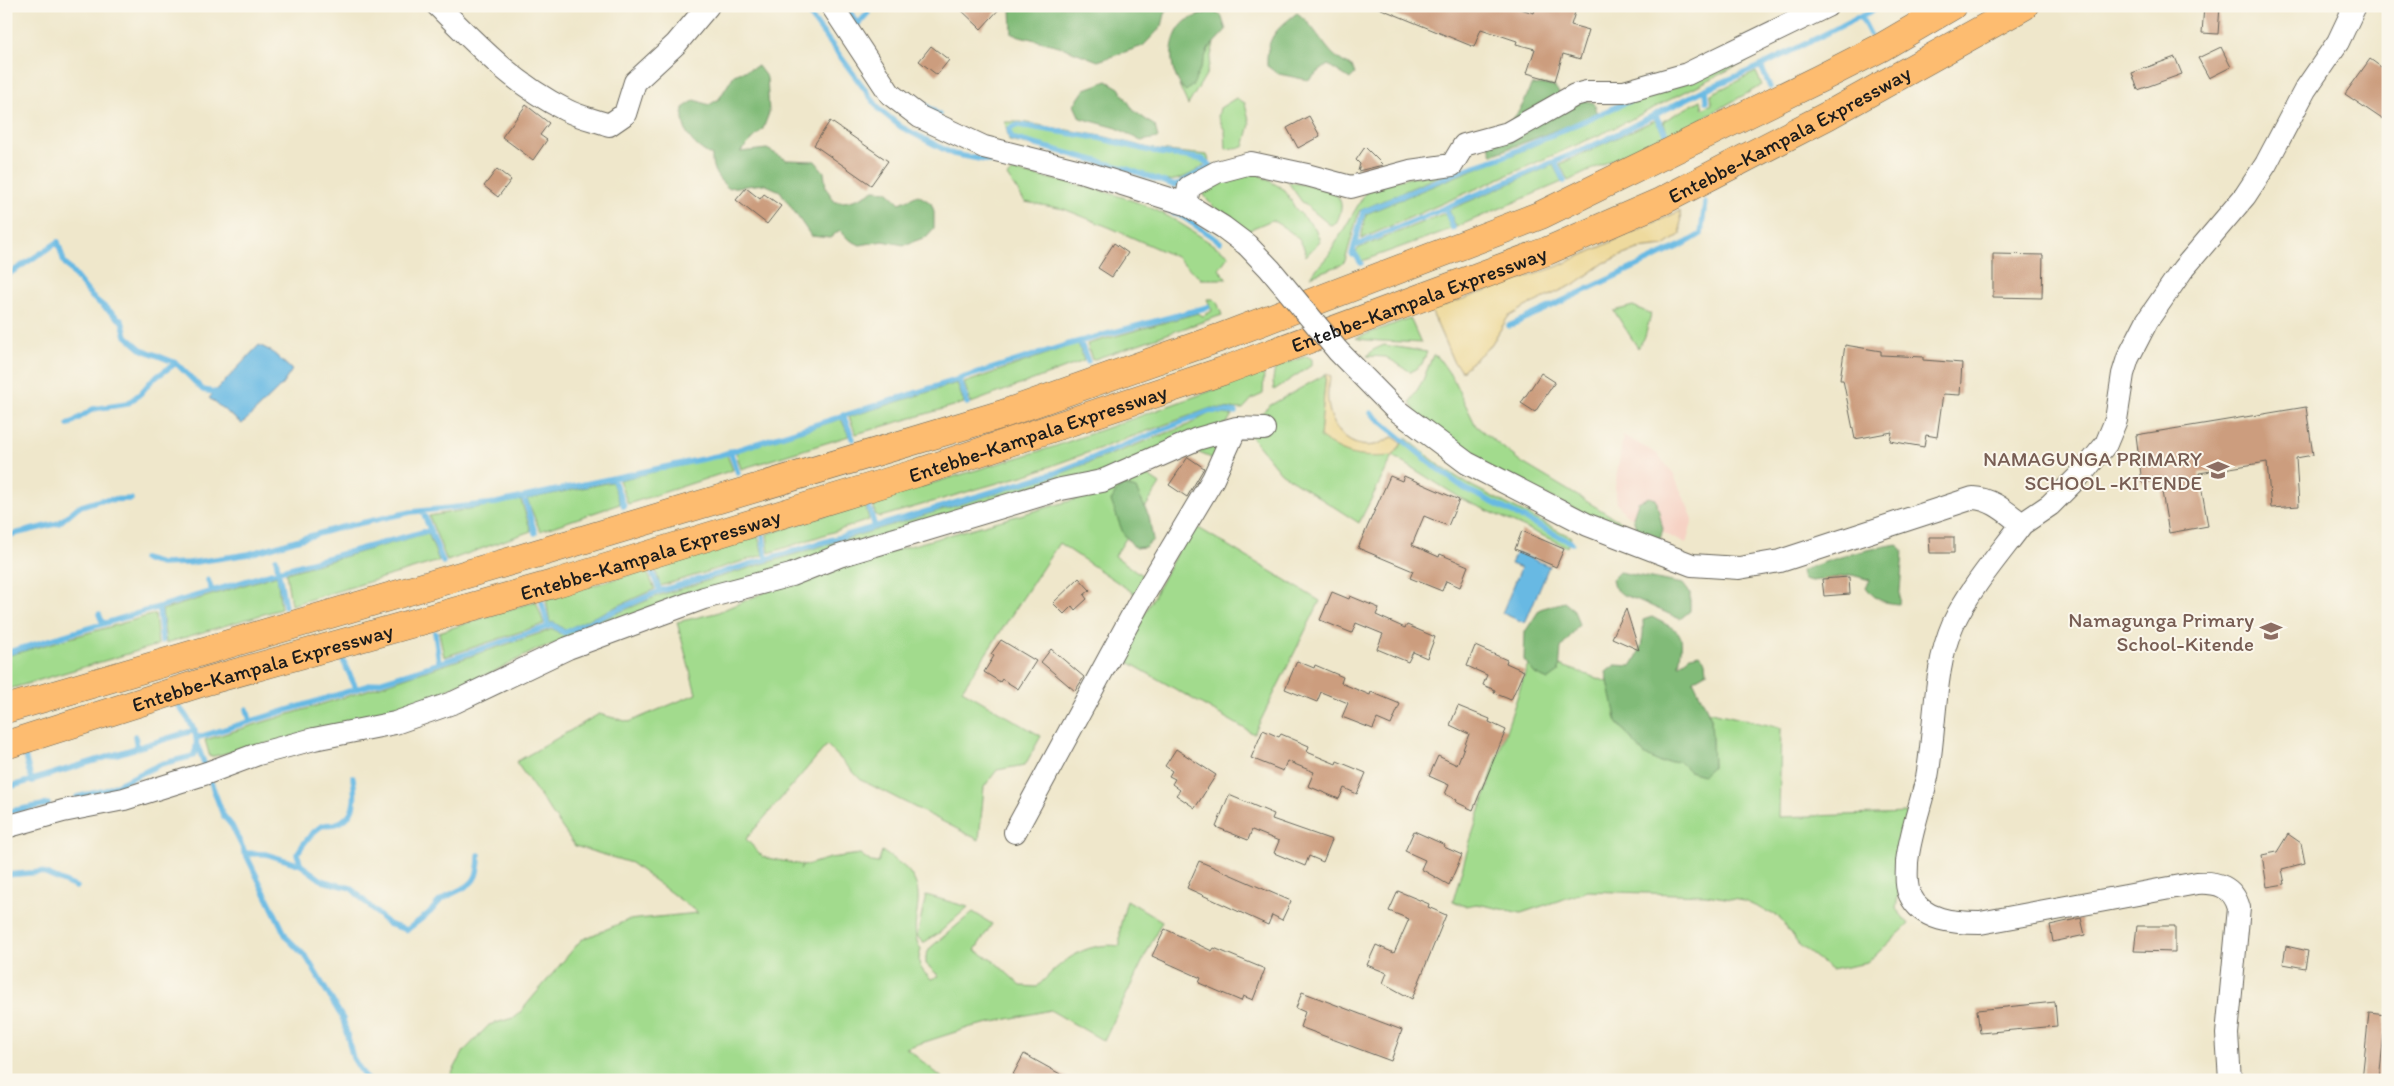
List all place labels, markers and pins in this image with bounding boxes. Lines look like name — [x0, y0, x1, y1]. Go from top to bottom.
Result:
place label: NAMAGUNGA PRIMARY SCHOOL -KITENDE — [1983, 446, 2202, 495]
school or university icon: NAMAGUNGA PRIMARY SCHOOL -KITENDE — [2205, 457, 2231, 483]
place label: Namagunga Primary School-Kitende — [2068, 607, 2254, 656]
school or university icon: Namagunga Primary School-Kitende — [2258, 618, 2284, 644]

